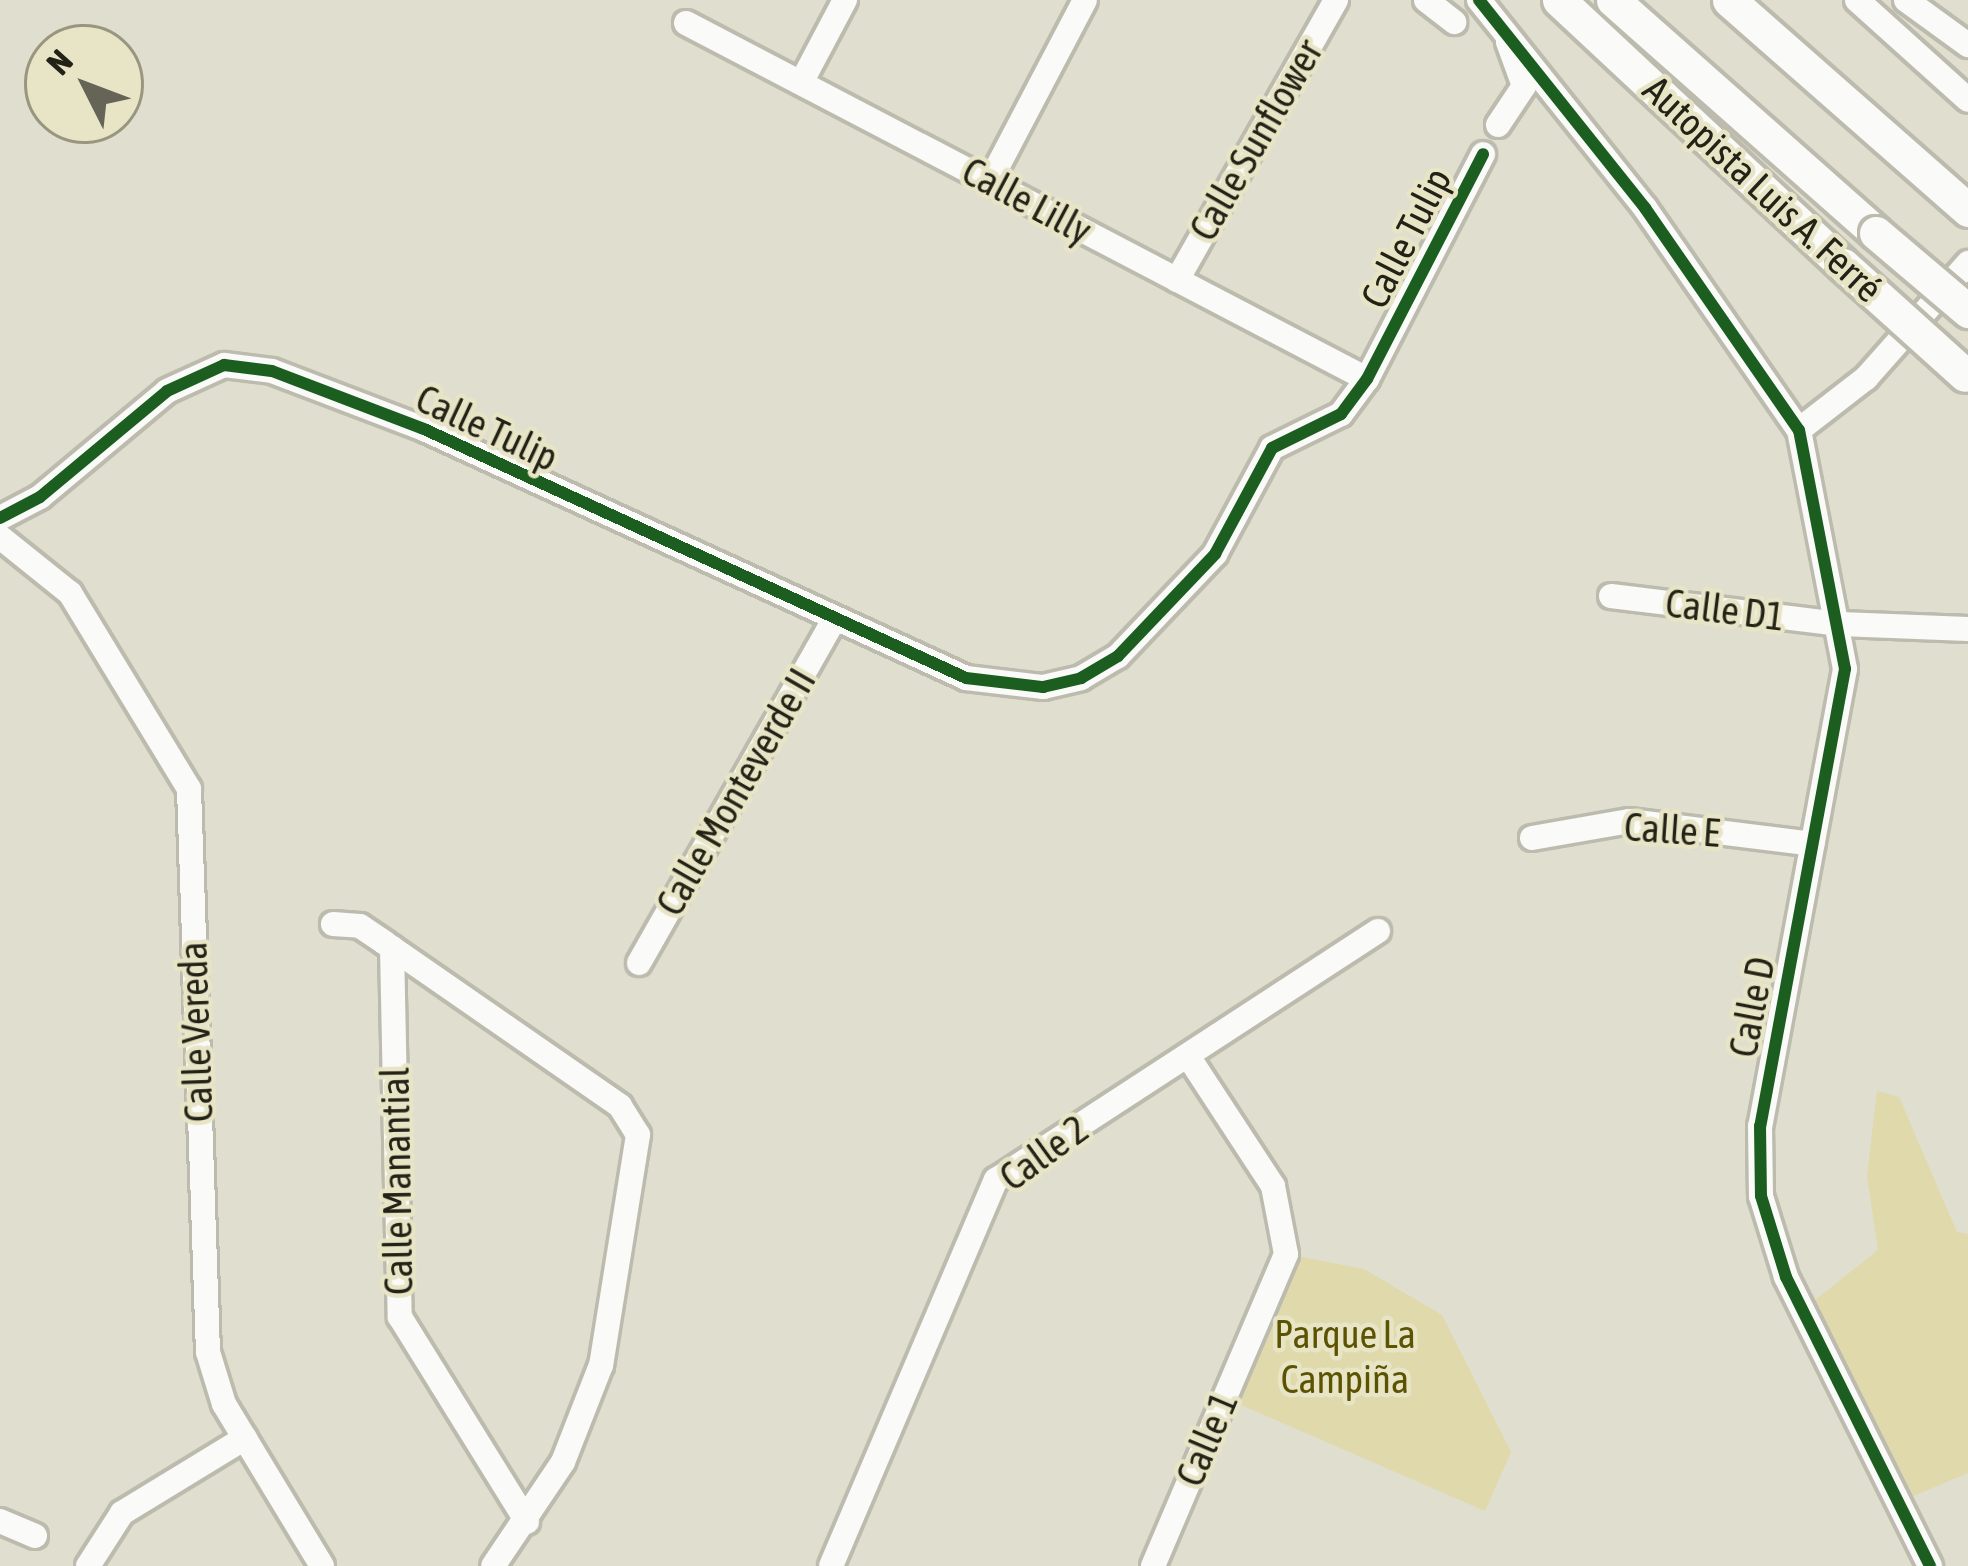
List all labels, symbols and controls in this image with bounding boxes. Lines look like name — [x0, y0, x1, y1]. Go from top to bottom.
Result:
north arrow — [24, 24, 144, 144]
street label: Calle Sunflower — [1180, 31, 1332, 249]
text: N — [39, 42, 80, 82]
street label: Autopista Luis A. Ferré — [1634, 66, 1892, 312]
street label: Calle Lilly — [954, 148, 1100, 254]
street label: Calle Tulip — [1351, 160, 1461, 316]
street label: Calle Tulip — [409, 375, 565, 481]
street label: Calle D1 — [1663, 580, 1787, 640]
street label: Calle Monteverde II — [647, 660, 825, 924]
street label: Calle E — [1623, 803, 1721, 857]
street label: Calle Vereda — [169, 941, 223, 1123]
street label: Calle D — [1719, 953, 1785, 1061]
street label: Calle Manantial — [372, 1067, 422, 1295]
street label: Calle 2 — [991, 1105, 1097, 1201]
park label: Parque La Campiña — [1274, 1312, 1416, 1403]
street label: Calle 1 — [1166, 1385, 1248, 1493]

